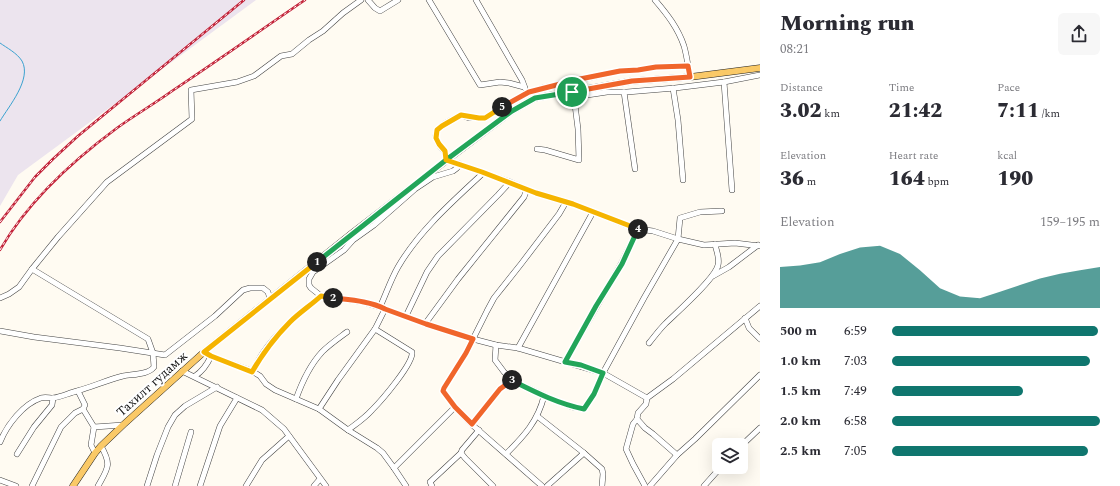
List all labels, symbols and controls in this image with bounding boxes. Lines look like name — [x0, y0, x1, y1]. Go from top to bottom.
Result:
text: Morning run — [780, 7, 915, 40]
button: share — [1058, 13, 1100, 55]
text: 08:21 — [780, 39, 809, 59]
pin — [555, 75, 589, 109]
text: Distance — [780, 79, 823, 96]
text: Time — [889, 79, 914, 96]
text: Pace — [997, 79, 1020, 96]
icon: arrive — [561, 81, 583, 103]
text: 3.02 — [780, 96, 822, 126]
text: 21:42 — [889, 96, 942, 126]
text: 7:11 — [997, 96, 1039, 126]
pin: 5 — [492, 97, 512, 117]
text: 5 — [499, 98, 505, 115]
text: km — [822, 105, 840, 122]
text: /km — [1039, 105, 1060, 122]
text: Elevation — [780, 147, 826, 164]
text: Heart rate — [889, 147, 938, 164]
text: kcal — [997, 147, 1017, 164]
text: 36 — [780, 164, 804, 194]
text: 164 — [889, 164, 925, 194]
text: 190 — [997, 164, 1033, 194]
text: m — [804, 173, 816, 190]
text: bpm — [925, 173, 949, 190]
text: Elevation — [780, 212, 834, 232]
text: 159–195 m — [1040, 212, 1100, 232]
pin: 4 — [628, 219, 648, 239]
text: 4 — [635, 220, 641, 237]
pin: 1 — [307, 252, 327, 272]
text: 1 — [314, 253, 320, 270]
pin: 2 — [323, 288, 343, 308]
text: 2 — [330, 289, 336, 306]
text: 500 m — [780, 321, 817, 341]
text: 6:59 — [844, 321, 867, 341]
street label: Тахилт гудамж — [112, 346, 192, 422]
text: 1.0 km — [780, 351, 821, 371]
text: 7:03 — [844, 351, 867, 371]
pin: 3 — [502, 370, 522, 390]
text: 3 — [509, 371, 515, 388]
text: 1.5 km — [780, 381, 821, 401]
text: 7:49 — [844, 381, 867, 401]
text: 2.0 km — [780, 411, 821, 431]
text: 6:58 — [844, 411, 867, 431]
map controls — [712, 438, 748, 474]
button: layers — [712, 438, 748, 474]
text: 2.5 km — [780, 441, 821, 461]
text: 7:05 — [844, 441, 867, 461]

